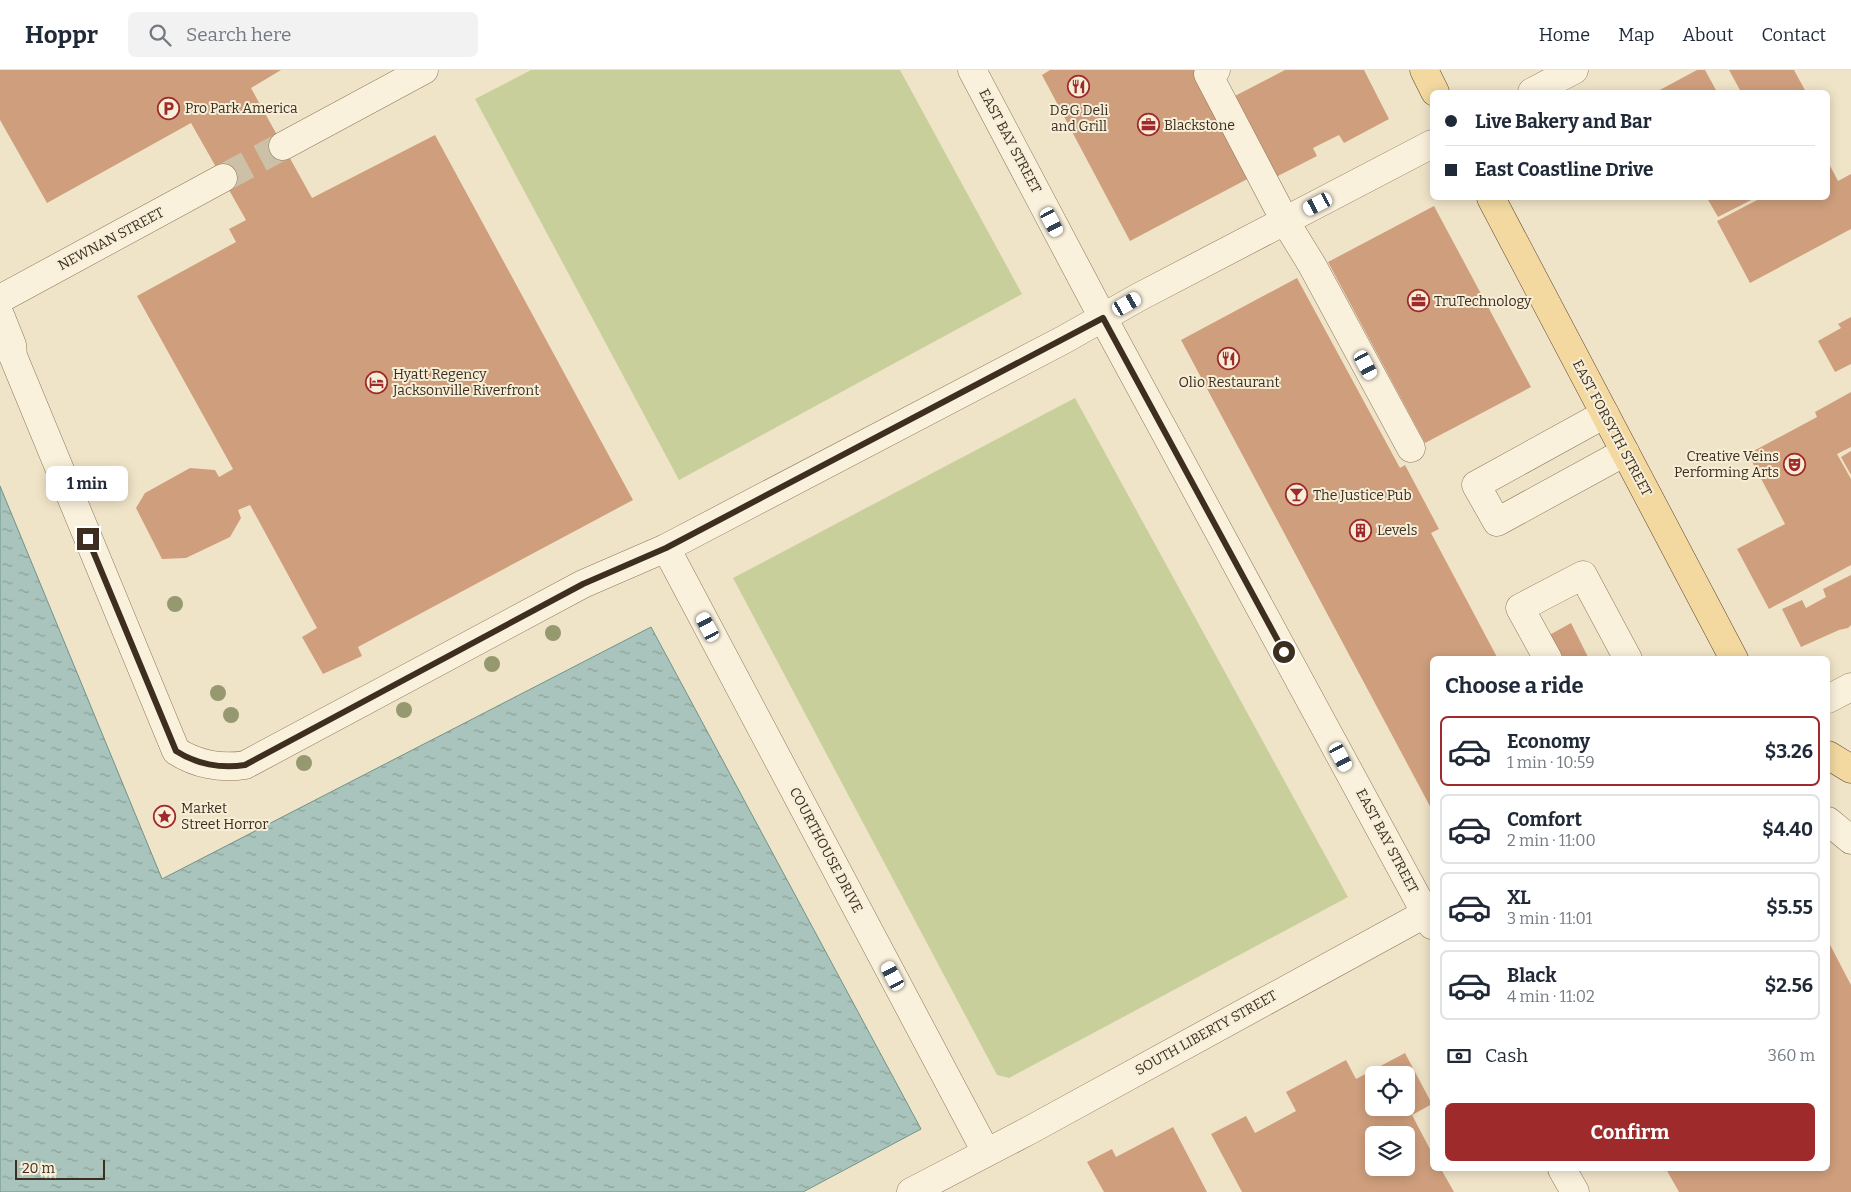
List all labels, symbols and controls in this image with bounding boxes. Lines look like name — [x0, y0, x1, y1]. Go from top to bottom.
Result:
search box — [128, 12, 478, 57]
text: Hoppr — [25, 21, 98, 49]
icon: search — [146, 21, 174, 49]
text: Search here — [186, 23, 291, 46]
text: Home — [1539, 24, 1590, 46]
text: Map — [1618, 24, 1654, 46]
text: About — [1682, 24, 1733, 46]
text: Contact — [1761, 24, 1826, 46]
restaurant icon: D&G Deli and Grill — [1067, 75, 1091, 99]
street label: EAST BAY STREET — [975, 86, 1045, 196]
parking icon: Pro Park America — [157, 96, 181, 120]
place label: Pro Park America — [185, 100, 298, 117]
place label: D&G Deli and Grill — [1050, 102, 1108, 135]
text: Live Bakery and Bar — [1475, 110, 1652, 133]
office icon: Blackstone — [1136, 113, 1160, 137]
place label: Blackstone — [1164, 117, 1235, 134]
text: East Coastline Drive — [1475, 158, 1654, 181]
car — [1301, 191, 1334, 217]
street label: NEWNAN STREET — [55, 204, 167, 274]
car — [1038, 205, 1065, 239]
office icon: TruTechnology — [1406, 289, 1430, 313]
car — [1110, 290, 1143, 318]
place label: TruTechnology — [1434, 293, 1532, 310]
restaurant icon: Olio Restaurant — [1217, 347, 1241, 371]
car — [1352, 348, 1379, 382]
street label: EAST FORSYTH STREET — [1569, 357, 1655, 499]
place label: Hyatt Regency Jacksonville Riverfront — [392, 366, 539, 399]
hotel icon: Hyatt Regency Jacksonville Riverfront — [365, 370, 389, 394]
place label: Olio Restaurant — [1178, 374, 1280, 391]
place label: Creative Veins Performing Arts — [1674, 448, 1779, 481]
theatre icon: Creative Veins Performing Arts — [1783, 452, 1807, 476]
callout: 1 min — [47, 466, 129, 502]
text: 1 min — [67, 474, 107, 493]
bar icon: The Justice Pub — [1285, 483, 1309, 507]
place label: The Justice Pub — [1313, 487, 1412, 504]
building icon: Levels — [1349, 518, 1373, 542]
place label: Levels — [1377, 522, 1417, 539]
route end — [77, 528, 99, 550]
car — [694, 610, 721, 644]
route start — [1273, 641, 1295, 663]
text: Choose a ride — [1445, 672, 1584, 699]
icon: car — [1447, 729, 1492, 774]
text: Economy — [1507, 730, 1590, 753]
car — [1327, 740, 1354, 774]
text: $3.26 — [1765, 740, 1813, 763]
text: 1 min · 10:59 — [1507, 753, 1595, 772]
street label: COURTHOUSE DRIVE — [786, 784, 866, 916]
street label: EAST BAY STREET — [1352, 786, 1422, 896]
place label: Market Street Horror — [181, 800, 268, 833]
place icon: Market Street Horror — [153, 804, 177, 828]
icon: car — [1447, 807, 1492, 852]
text: Comfort — [1507, 808, 1582, 831]
text: $4.40 — [1762, 818, 1813, 841]
text: 2 min · 11:00 — [1507, 831, 1596, 850]
icon: car — [1447, 885, 1492, 930]
text: XL — [1507, 886, 1531, 909]
text: $5.55 — [1766, 896, 1813, 919]
text: 3 min · 11:01 — [1507, 909, 1592, 928]
car — [879, 959, 906, 993]
icon: car — [1447, 963, 1492, 1008]
text: Black — [1507, 964, 1557, 987]
text: $2.56 — [1765, 974, 1813, 997]
street label: SOUTH LIBERTY STREET — [1132, 987, 1280, 1079]
text: 4 min · 11:02 — [1507, 987, 1595, 1006]
icon: cash — [1445, 1042, 1473, 1070]
text: Cash — [1485, 1044, 1528, 1067]
text: 360 m — [1768, 1046, 1815, 1065]
map controls — [1365, 1066, 1415, 1176]
button: locate — [1365, 1066, 1415, 1116]
button: Confirm — [1445, 1103, 1815, 1161]
button: layers — [1365, 1126, 1415, 1176]
scale bar — [15, 1157, 105, 1180]
text: 20 m — [22, 1160, 55, 1177]

